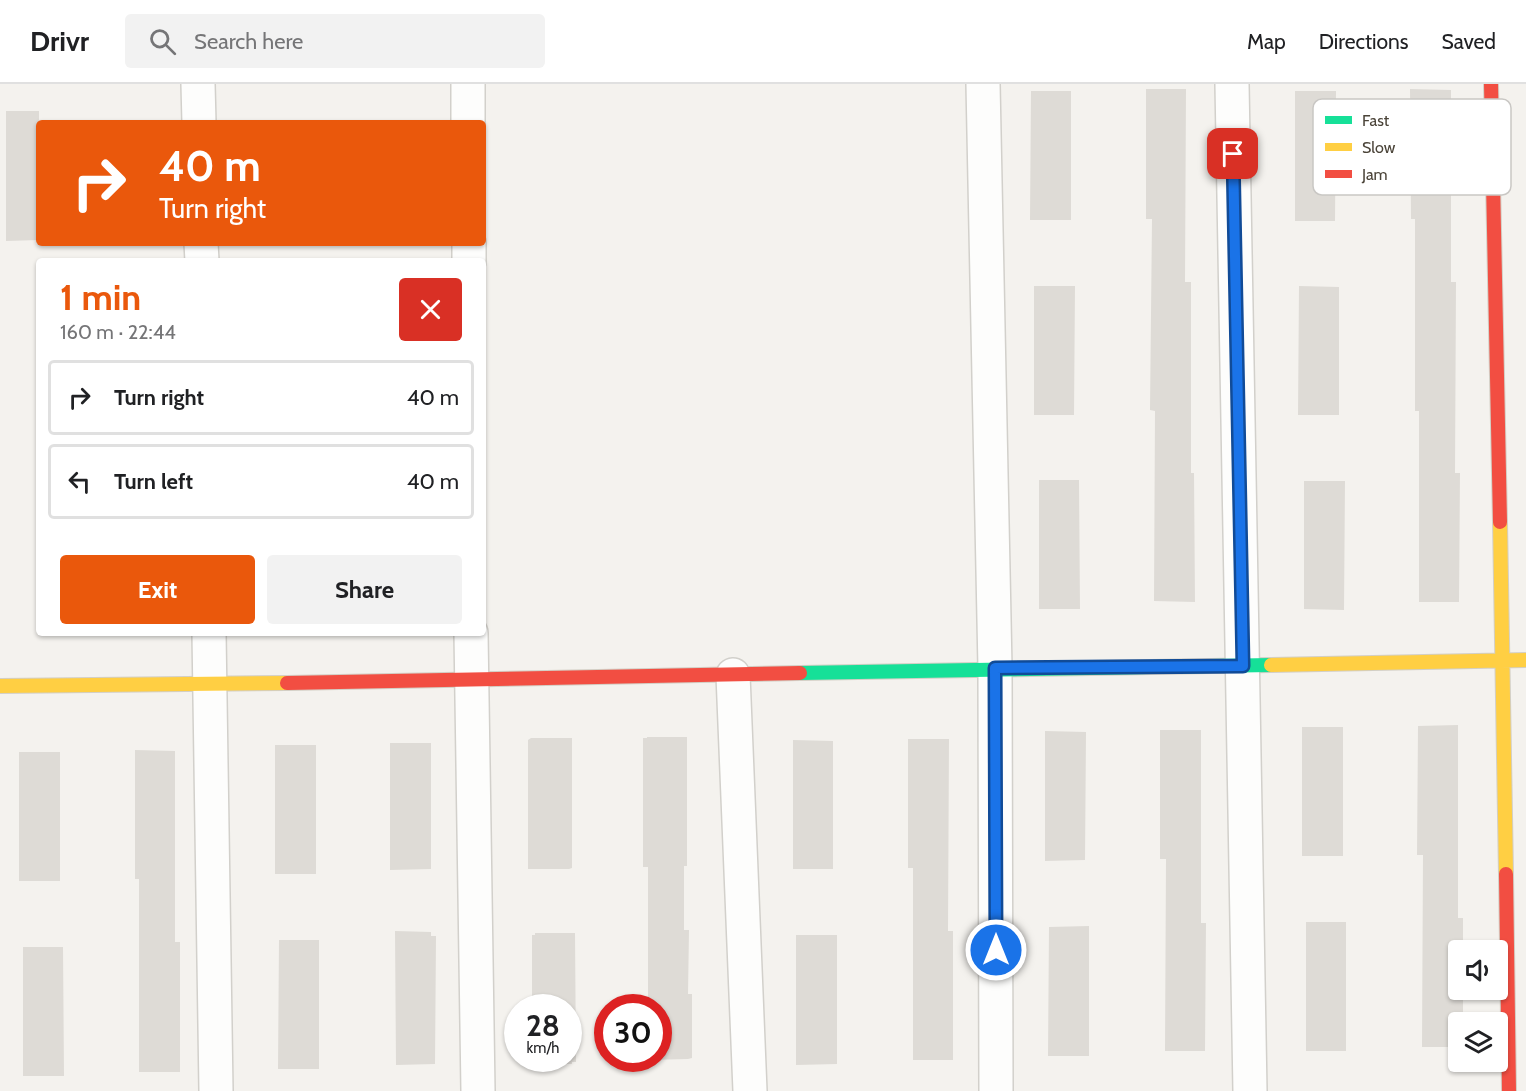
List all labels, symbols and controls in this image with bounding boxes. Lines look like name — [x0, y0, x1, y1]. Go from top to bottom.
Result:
search box — [125, 14, 545, 68]
text: Drivr — [30, 24, 89, 58]
icon: search — [146, 25, 179, 58]
text: Search here — [194, 28, 303, 55]
text: Map — [1247, 29, 1286, 54]
text: Directions — [1319, 29, 1408, 54]
text: Saved — [1441, 29, 1496, 54]
legend — [1313, 99, 1511, 195]
text: Fast — [1362, 111, 1390, 130]
pin — [1207, 128, 1258, 179]
icon: arrive — [1216, 137, 1249, 170]
text: Slow — [1362, 138, 1396, 157]
text: 40 m — [159, 140, 261, 192]
icon: right — [60, 144, 138, 222]
text: Jam — [1361, 165, 1388, 184]
text: Turn right — [159, 192, 266, 225]
text: 1 min — [60, 275, 141, 319]
button: close — [399, 278, 462, 341]
text: 160 m · 22:44 — [60, 320, 176, 344]
icon: right — [63, 381, 96, 414]
text: Turn right — [114, 384, 204, 411]
text: 40 m — [407, 384, 459, 411]
icon: left — [63, 465, 96, 498]
text: Turn left — [114, 468, 193, 495]
text: 40 m — [407, 468, 459, 495]
button: Exit — [60, 555, 255, 624]
button: Share — [267, 555, 462, 624]
position arrow — [964, 918, 1028, 982]
map controls — [1448, 940, 1508, 1072]
button: sound — [1448, 940, 1508, 1000]
speed limit sign: 30 — [594, 994, 672, 1072]
text: 28 — [526, 1007, 560, 1044]
button: layers — [1448, 1012, 1508, 1072]
text: km/h — [527, 1039, 559, 1057]

